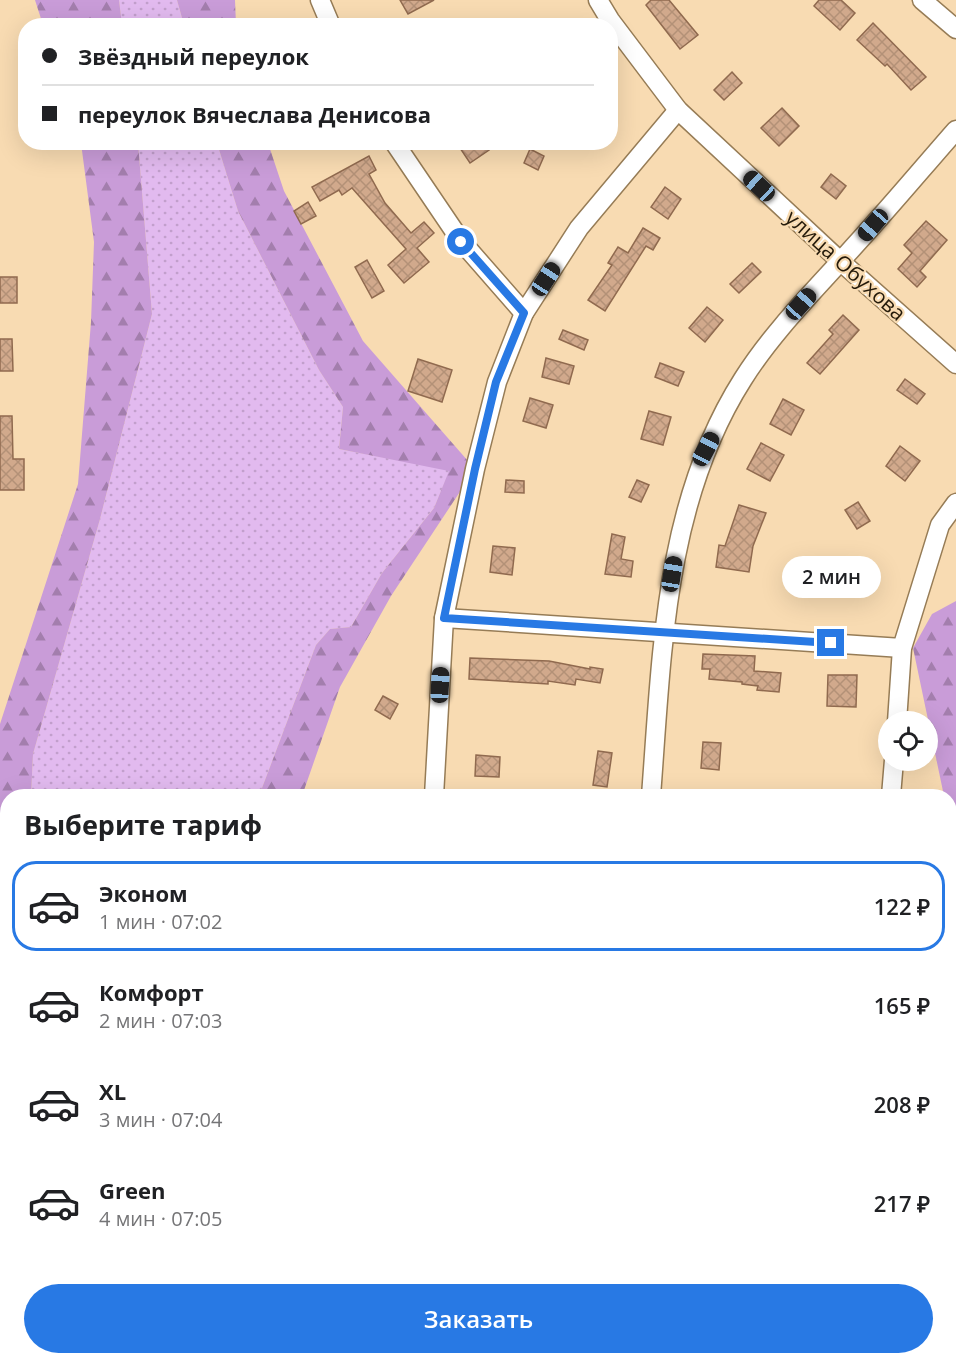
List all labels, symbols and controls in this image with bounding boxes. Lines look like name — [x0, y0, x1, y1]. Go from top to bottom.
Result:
text: Звёздный переулок — [78, 41, 309, 71]
text: переулок Вячеслава Денисова — [78, 99, 431, 129]
car — [740, 167, 778, 205]
street label: улица Обухова — [780, 203, 912, 327]
car — [854, 206, 892, 244]
route start — [447, 228, 474, 255]
car — [529, 259, 563, 299]
car — [782, 285, 820, 323]
car — [690, 429, 722, 469]
car — [660, 555, 684, 593]
callout: 2 мин — [782, 556, 880, 598]
text: 2 мин — [802, 563, 861, 590]
route end — [817, 629, 844, 656]
car — [430, 667, 450, 703]
map controls — [878, 711, 938, 771]
button: locate — [878, 711, 938, 771]
text: Выберите тариф — [24, 806, 262, 843]
text: Эконом — [99, 878, 188, 908]
icon: car — [27, 879, 81, 933]
text: 122 ₽ — [874, 891, 930, 921]
text: 1 мин · 07:02 — [99, 908, 222, 935]
text: Комфорт — [99, 977, 204, 1007]
icon: car — [27, 978, 81, 1032]
text: 165 ₽ — [874, 990, 930, 1020]
text: 2 мин · 07:03 — [99, 1007, 222, 1034]
text: XL — [99, 1076, 126, 1106]
icon: car — [27, 1077, 81, 1131]
text: 208 ₽ — [874, 1089, 930, 1119]
text: 3 мин · 07:04 — [99, 1106, 222, 1133]
text: Green — [99, 1175, 165, 1205]
icon: car — [27, 1176, 81, 1230]
text: 217 ₽ — [874, 1188, 930, 1218]
text: 4 мин · 07:05 — [99, 1205, 222, 1232]
button: Заказать — [24, 1284, 933, 1353]

